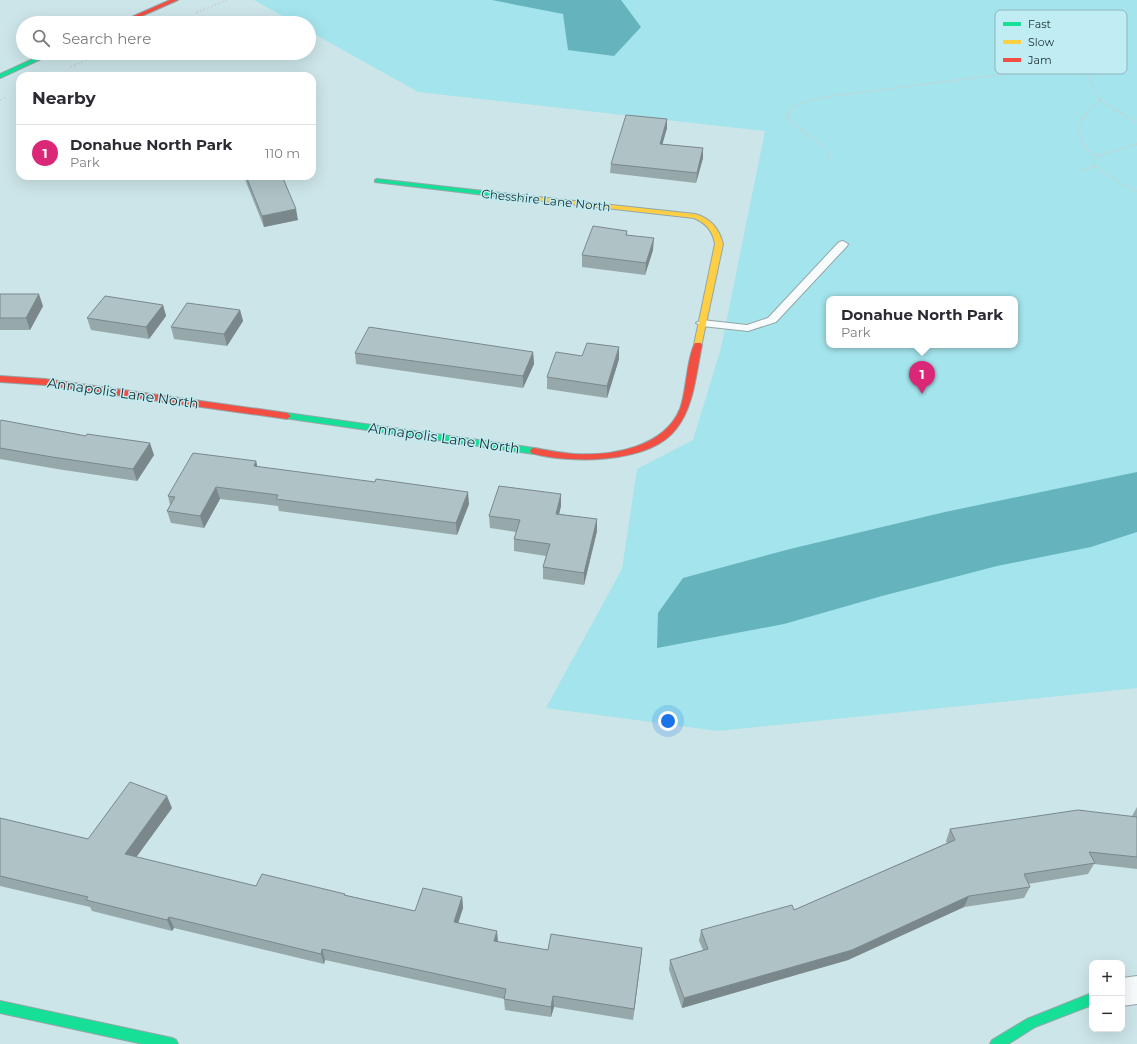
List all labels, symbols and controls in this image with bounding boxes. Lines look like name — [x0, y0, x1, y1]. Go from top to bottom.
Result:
legend — [995, 10, 1127, 74]
search box — [16, 16, 316, 60]
text: Fast — [1028, 17, 1052, 31]
icon: search — [30, 27, 52, 49]
text: Search here — [62, 29, 151, 48]
text: Slow — [1028, 35, 1054, 49]
text: Jam — [1027, 53, 1052, 67]
text: Nearby — [32, 88, 96, 108]
text: Donahue North Park — [70, 135, 232, 154]
text: 1 — [42, 145, 48, 161]
text: 110 m — [265, 145, 300, 161]
text: Park — [70, 154, 100, 170]
street label: Chesshire Lane North — [481, 186, 611, 214]
popup — [826, 296, 1018, 348]
text: Donahue North Park — [841, 305, 1003, 324]
text: Park — [841, 324, 871, 340]
pin: 1 — [909, 361, 935, 394]
street label: Annapolis Lane North — [46, 373, 200, 413]
street label: Annapolis Lane North — [367, 418, 521, 458]
your location — [658, 711, 678, 731]
map controls — [1089, 960, 1125, 1032]
button: + — [1089, 960, 1125, 996]
button: − — [1089, 996, 1125, 1032]

